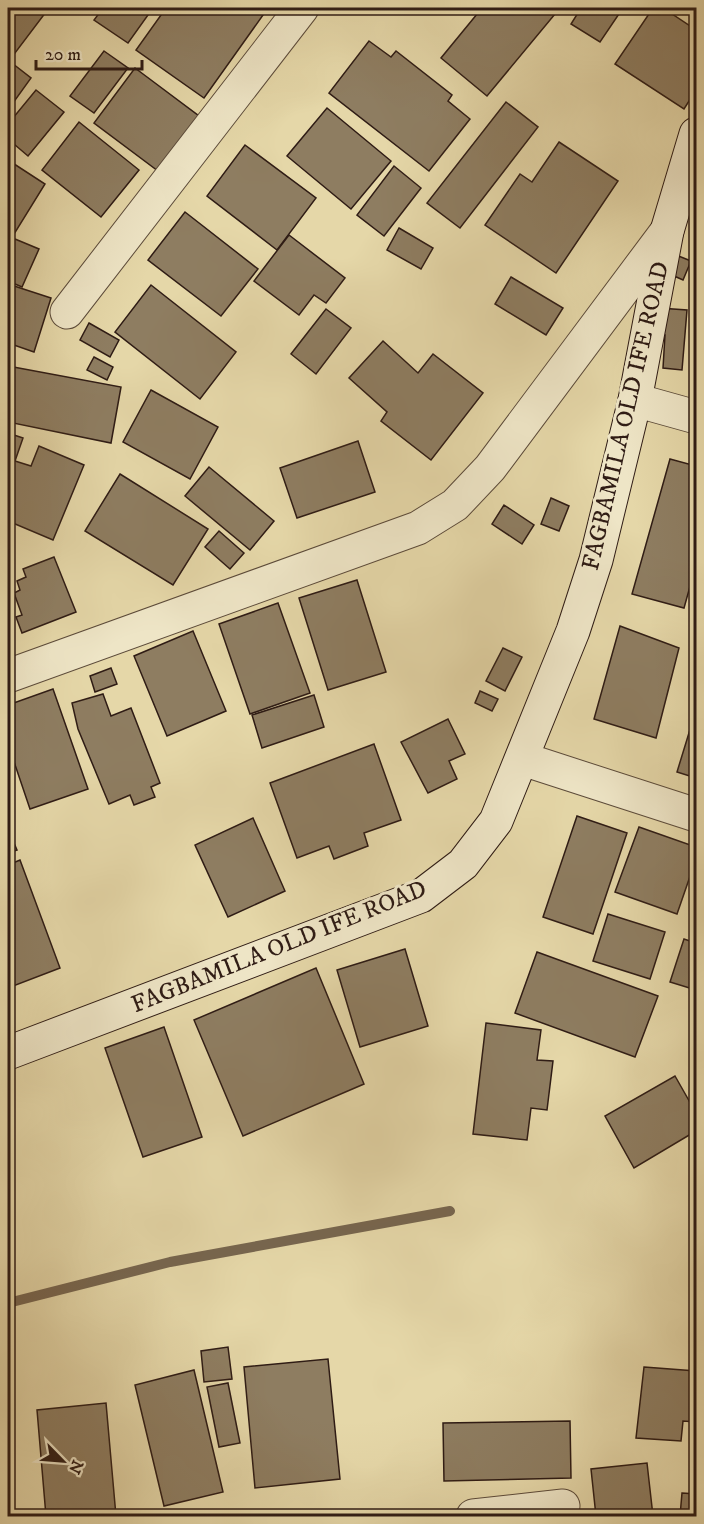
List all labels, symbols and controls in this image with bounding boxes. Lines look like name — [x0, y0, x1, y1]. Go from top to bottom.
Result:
scale bar — [36, 33, 142, 71]
text: 20 m — [45, 44, 81, 66]
street label: FAGBAMILA OLD IFE ROAD — [576, 259, 676, 573]
street label: FAGBAMILA OLD IFE ROAD — [127, 874, 431, 1020]
north arrow — [33, 1431, 93, 1491]
text: N — [64, 1457, 88, 1477]

